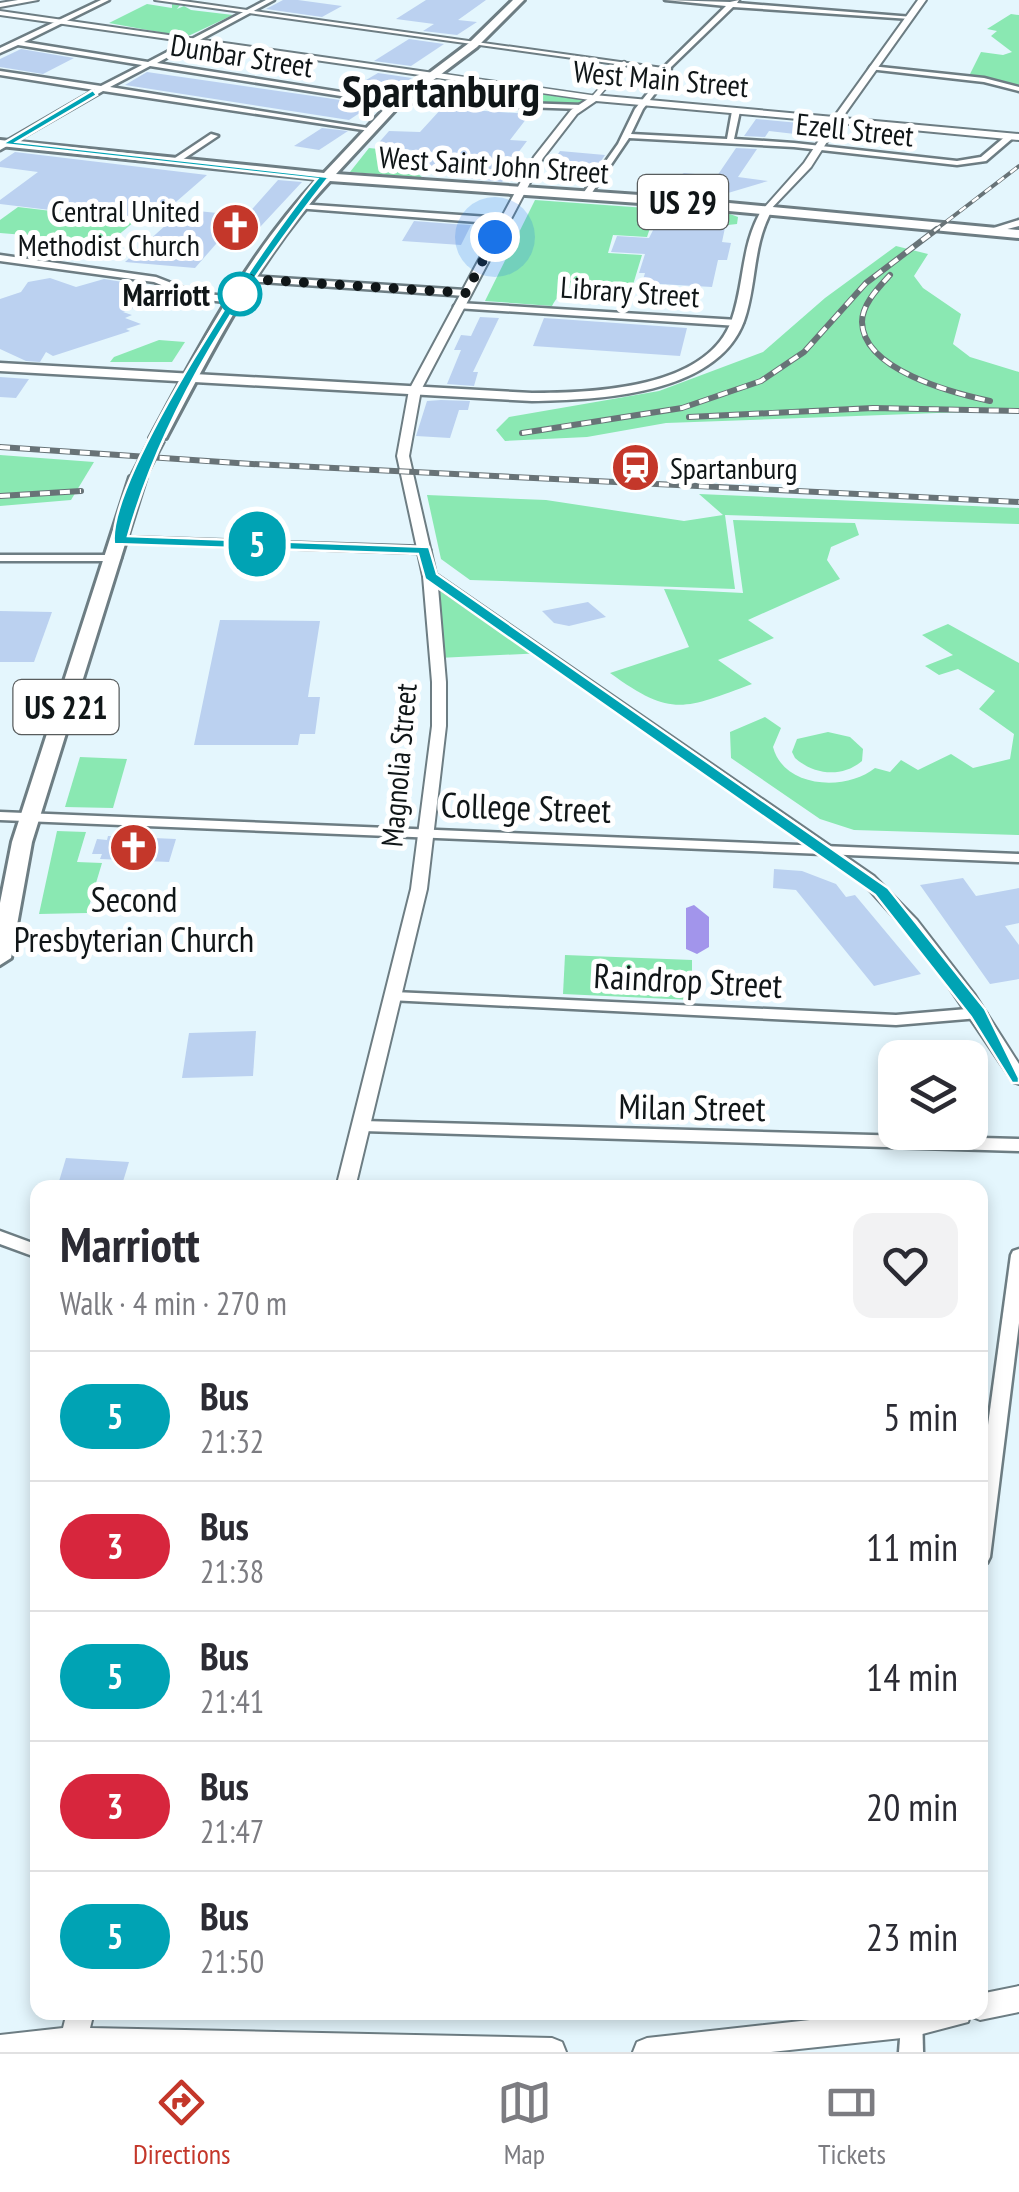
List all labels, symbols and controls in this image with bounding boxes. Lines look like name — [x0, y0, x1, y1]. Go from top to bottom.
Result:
street label: Dunbar Street — [168, 25, 317, 86]
street label: West Main Street — [572, 51, 751, 105]
district label: Spartanburg — [342, 61, 540, 119]
street label: Ezell Street — [794, 103, 917, 155]
street label: West Saint John Street — [378, 137, 611, 192]
road number: US 29 — [638, 175, 728, 229]
place label: Central United Methodist Church — [18, 191, 200, 264]
church icon: Central United Methodist Church — [209, 201, 261, 253]
your location — [470, 212, 520, 262]
street label: Library Street — [559, 267, 702, 315]
marker: Marriott — [219, 273, 261, 315]
place label: Marriott — [123, 275, 210, 314]
station icon: Spartanburg — [609, 441, 661, 493]
place label: Spartanburg — [670, 448, 797, 487]
line badge: 5 — [224, 512, 290, 576]
text: 5 — [249, 521, 265, 567]
road number: US 221 — [13, 680, 118, 734]
street label: Magnolia Street — [371, 681, 425, 848]
street label: College Street — [440, 781, 612, 833]
church icon: Second Presbyterian Church — [108, 821, 160, 873]
place label: Second Presbyterian Church — [14, 876, 254, 962]
street label: Raindrop Street — [593, 952, 784, 1008]
map controls — [878, 1040, 988, 1150]
button: layers — [878, 1040, 988, 1150]
street label: Milan Street — [618, 1083, 766, 1131]
text: Marriott — [60, 1213, 200, 1275]
button: heart — [853, 1213, 958, 1318]
text: Walk · 4 min · 270 m — [60, 1282, 287, 1324]
text: Bus — [200, 1371, 249, 1420]
text: 5 min — [883, 1392, 958, 1441]
text: 5 — [107, 1393, 123, 1439]
text: 21:32 — [200, 1420, 264, 1462]
text: Bus — [200, 1501, 249, 1550]
text: 11 min — [866, 1522, 958, 1571]
text: 3 — [107, 1523, 123, 1569]
text: 21:38 — [200, 1550, 264, 1592]
text: Bus — [200, 1631, 249, 1680]
text: 14 min — [866, 1652, 958, 1701]
text: 5 — [107, 1653, 123, 1699]
text: 21:41 — [200, 1680, 264, 1722]
text: Bus — [200, 1761, 249, 1810]
text: 20 min — [866, 1782, 958, 1831]
text: 3 — [107, 1783, 123, 1829]
text: 21:47 — [200, 1810, 264, 1852]
text: Bus — [200, 1891, 249, 1940]
text: 23 min — [866, 1912, 958, 1961]
text: 5 — [107, 1913, 123, 1959]
text: 21:50 — [200, 1940, 264, 1982]
tab: Directions — [133, 2075, 231, 2172]
tab: Map — [497, 2075, 552, 2172]
tab: Tickets — [818, 2075, 886, 2172]

